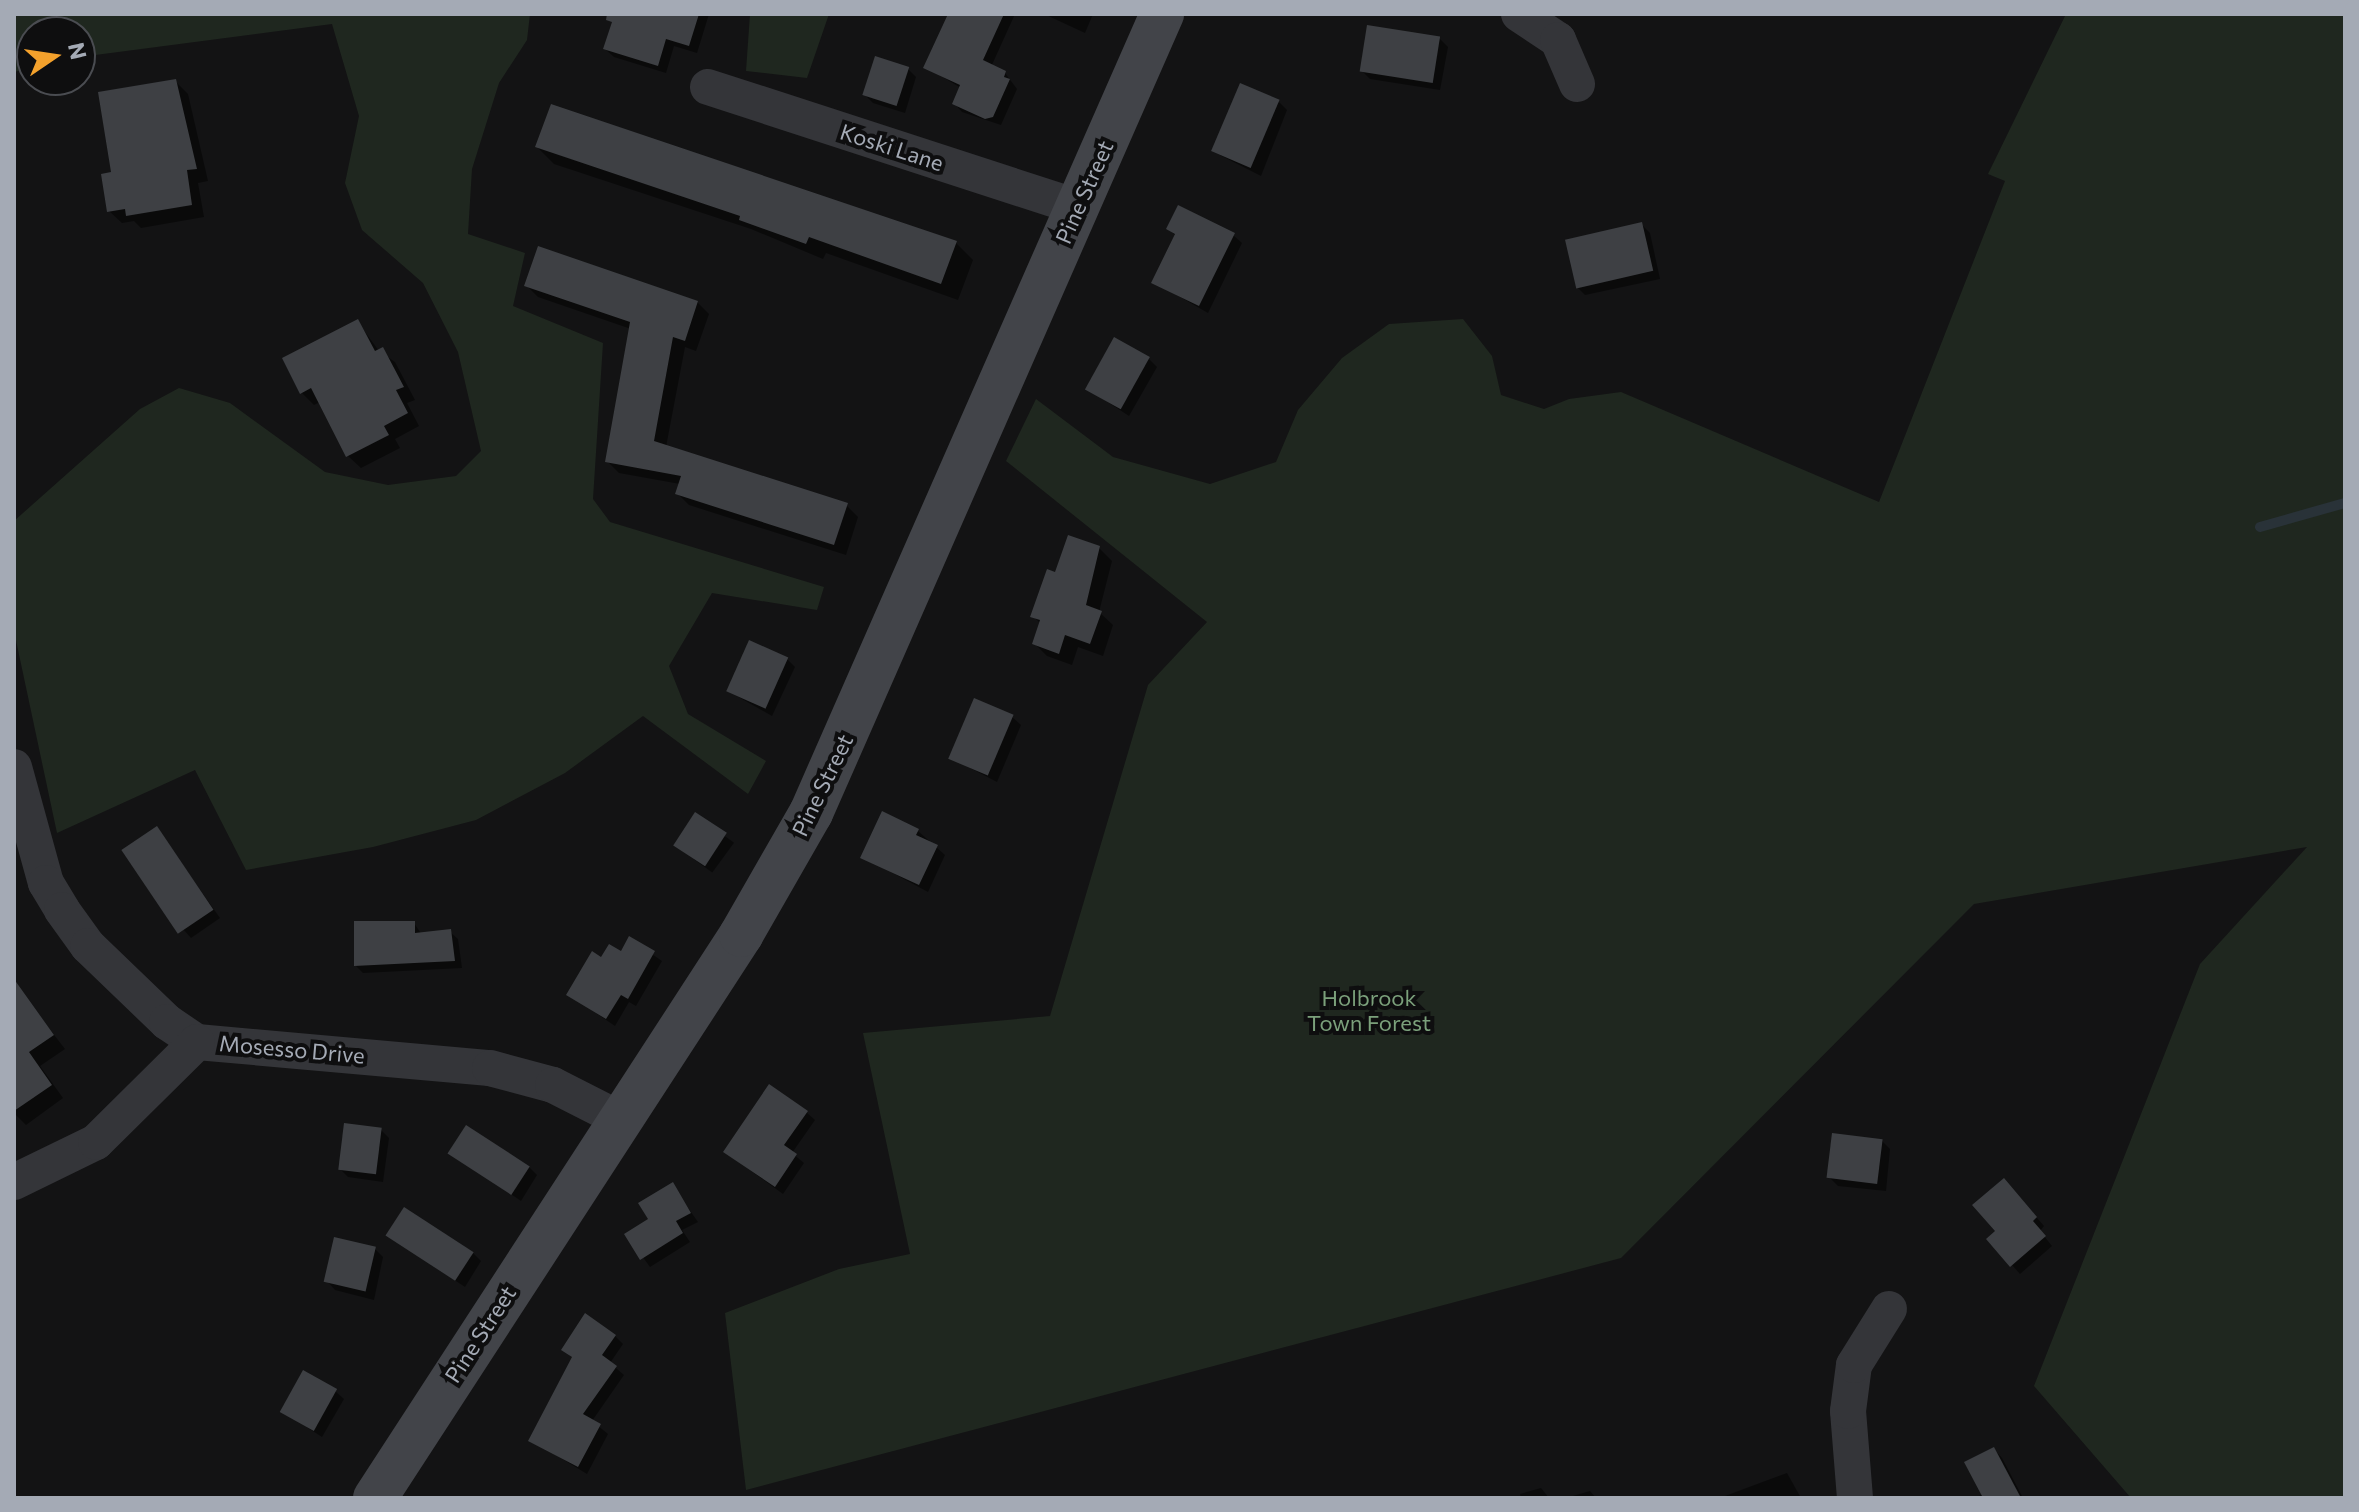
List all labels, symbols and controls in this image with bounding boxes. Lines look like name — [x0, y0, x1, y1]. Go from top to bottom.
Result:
north arrow — [16, 16, 96, 96]
text: N — [63, 40, 93, 62]
street label: Koski Lane — [837, 118, 947, 176]
street label: Pine Street — [1050, 136, 1118, 248]
street label: Pine Street — [786, 730, 858, 840]
park label: Holbrook Town Forest — [1307, 984, 1431, 1036]
street label: Mosesso Drive — [218, 1029, 366, 1069]
street label: Pine Street — [439, 1281, 521, 1387]

